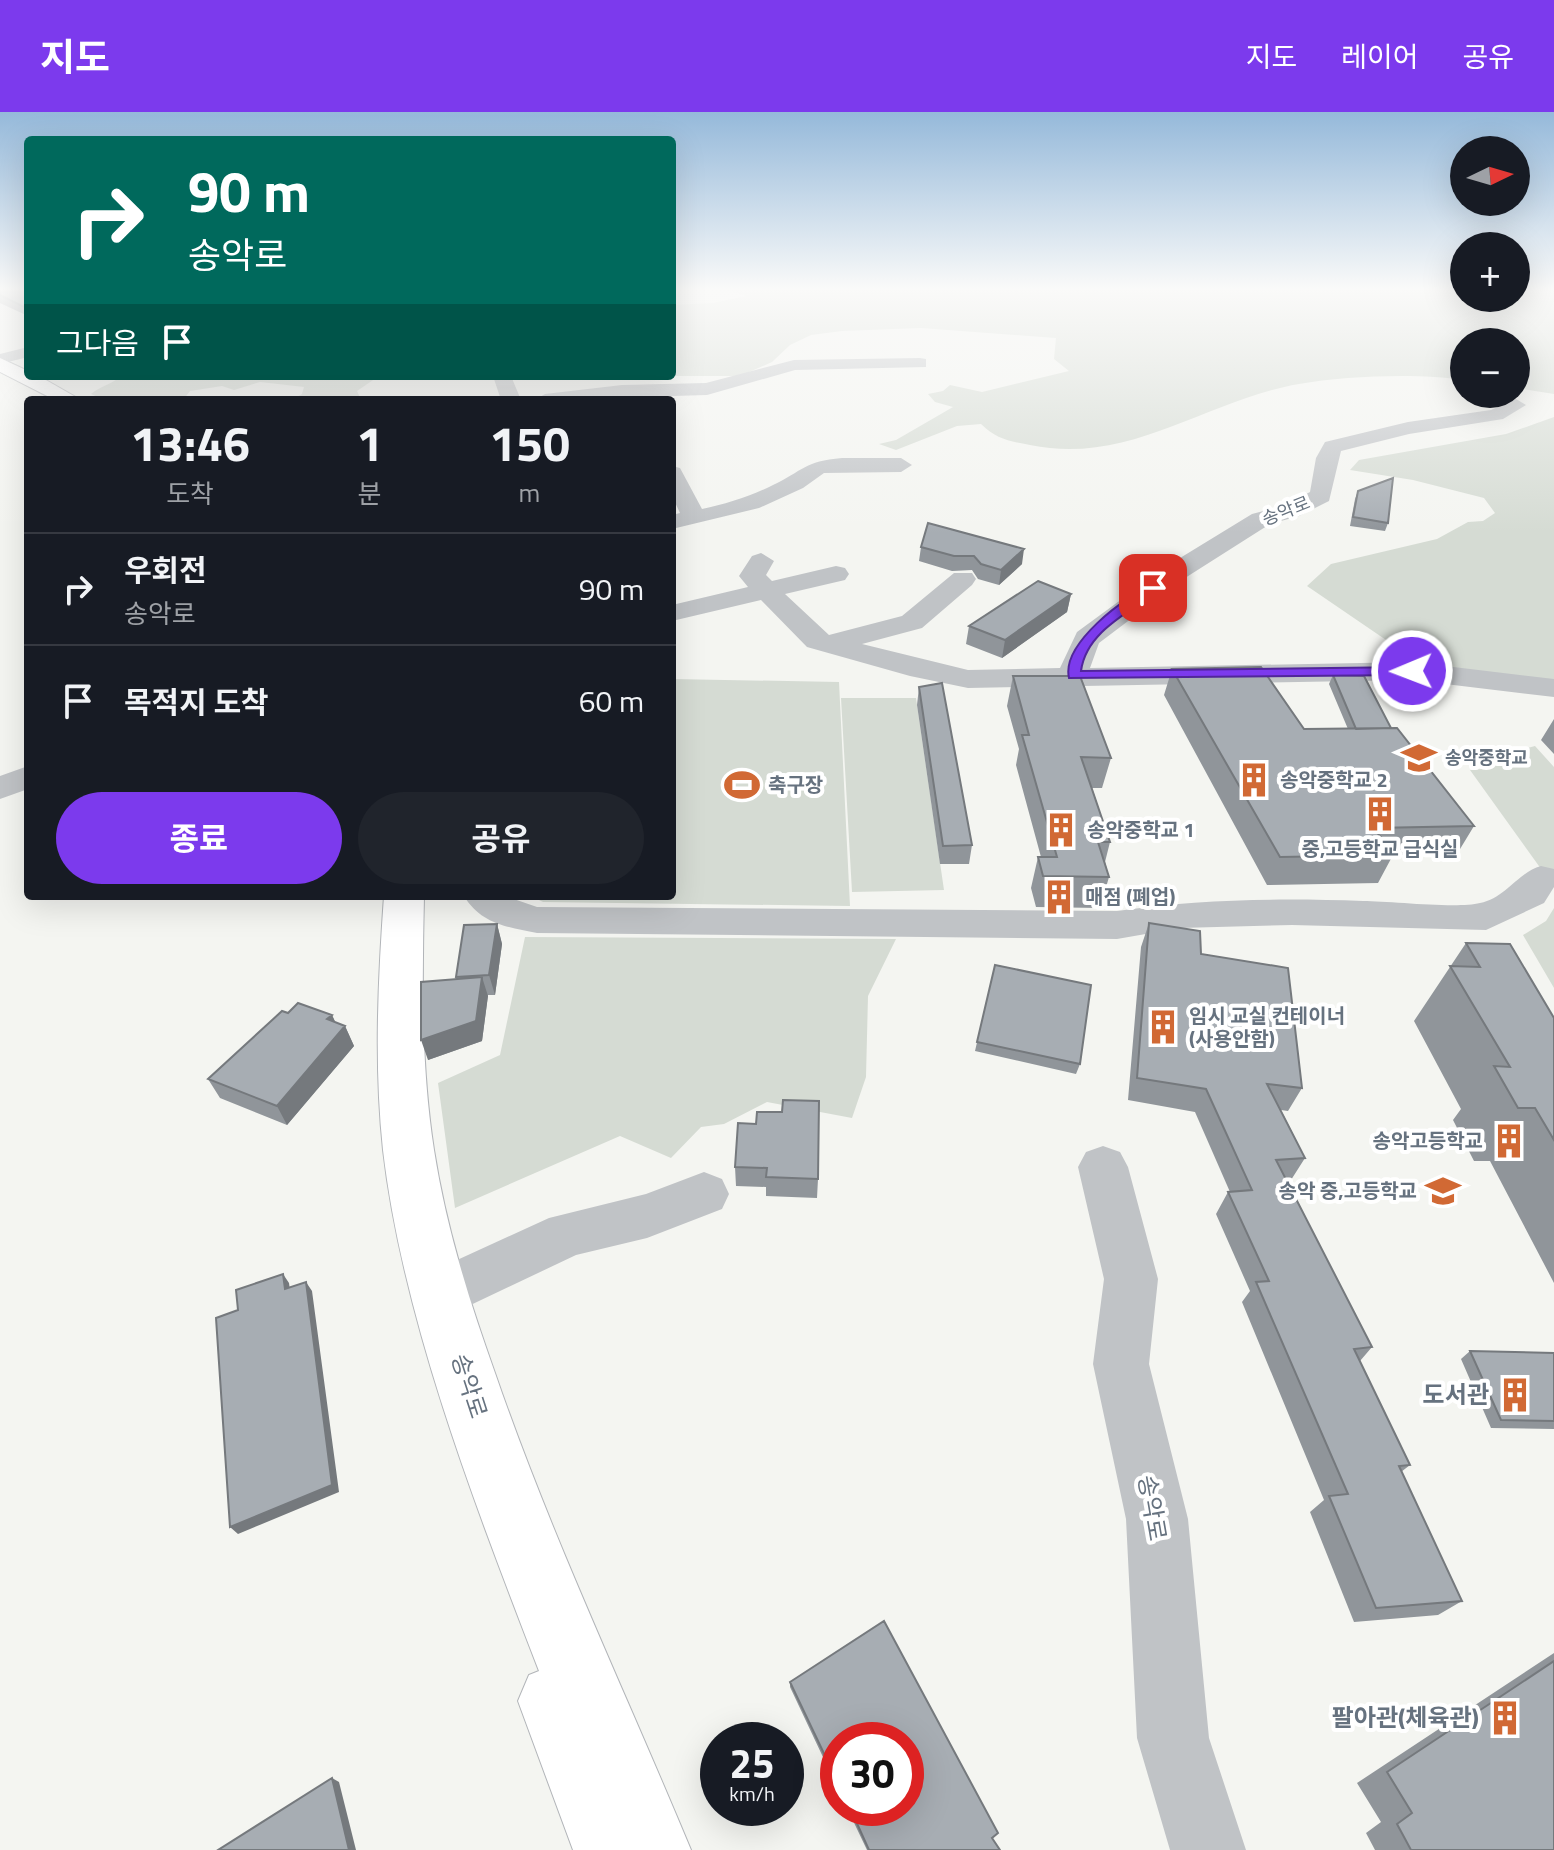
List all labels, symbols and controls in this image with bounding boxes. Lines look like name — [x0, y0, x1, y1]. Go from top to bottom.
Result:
text: 지도 — [40, 28, 110, 86]
text: 지도 — [1246, 35, 1297, 78]
text: 레이어 — [1341, 35, 1418, 78]
text: 공유 — [1462, 35, 1514, 78]
north arrow — [1450, 136, 1530, 216]
map controls — [1450, 136, 1530, 408]
text: 90 m — [188, 149, 310, 234]
icon: right — [56, 168, 160, 272]
text: 송악로 — [188, 227, 287, 282]
button: + — [1450, 232, 1530, 312]
text: 그다음 — [56, 320, 139, 366]
icon: arrive — [155, 320, 199, 364]
button: − — [1450, 328, 1530, 408]
text: 13:46 — [130, 407, 250, 480]
text: 1 — [356, 407, 383, 480]
text: 150 — [489, 407, 570, 480]
text: m — [519, 473, 540, 512]
text: 도착 — [166, 474, 214, 513]
text: 분 — [358, 474, 382, 513]
street label: 송악로 — [1258, 489, 1314, 532]
text: 우회전 — [124, 547, 207, 593]
pin — [1119, 554, 1187, 622]
text: 90 m — [579, 566, 644, 612]
icon: arrive — [1131, 566, 1175, 610]
icon: right — [56, 567, 100, 611]
text: 송악로 — [124, 594, 196, 633]
position arrow — [1370, 629, 1454, 713]
text: 60 m — [579, 678, 644, 724]
icon: arrive — [56, 679, 100, 723]
text: 목적지 도착 — [124, 679, 269, 725]
school or university icon: 송악중학교 — [1400, 739, 1438, 777]
place label: 송악중학교 — [1445, 744, 1528, 771]
building icon: 송악중학교 2 — [1235, 761, 1273, 799]
place label: 송악중학교 2 — [1280, 764, 1388, 795]
sports icon: 축구장 — [723, 766, 761, 804]
place label: 축구장 — [768, 769, 823, 800]
button: 종료 — [56, 792, 342, 884]
button: 공유 — [358, 792, 644, 884]
building icon: 중,고등학교 급식실 — [1361, 795, 1399, 833]
building icon: 송악중학교 1 — [1042, 811, 1080, 849]
place label: 송악중학교 1 — [1087, 814, 1195, 845]
place label: 중,고등학교 급식실 — [1302, 833, 1458, 864]
building icon: 매점 (폐업) — [1040, 878, 1078, 916]
place label: 매점 (폐업) — [1085, 881, 1175, 912]
place label: 임시 교실 컨테이너 (사용안함) — [1189, 1000, 1345, 1054]
building icon: 임시 교실 컨테이너 (사용안함) — [1144, 1008, 1182, 1046]
building icon: 송악고등학교 — [1490, 1122, 1528, 1160]
place label: 송악고등학교 — [1373, 1125, 1483, 1156]
school or university icon: 송악 중,고등학교 — [1424, 1172, 1462, 1210]
place label: 송악 중,고등학교 — [1279, 1175, 1417, 1206]
street label: 송악로 — [443, 1349, 497, 1423]
place label: 도서관 — [1423, 1376, 1489, 1412]
building icon: 도서관 — [1496, 1376, 1534, 1414]
street label: 송악로 — [1130, 1472, 1176, 1544]
place label: 팔아관(체육관) — [1332, 1699, 1479, 1735]
building icon: 팔아관(체육관) — [1486, 1699, 1524, 1737]
speed limit sign: 30 — [820, 1722, 924, 1826]
text: 25 — [730, 1733, 774, 1794]
text: km/h — [729, 1778, 775, 1809]

